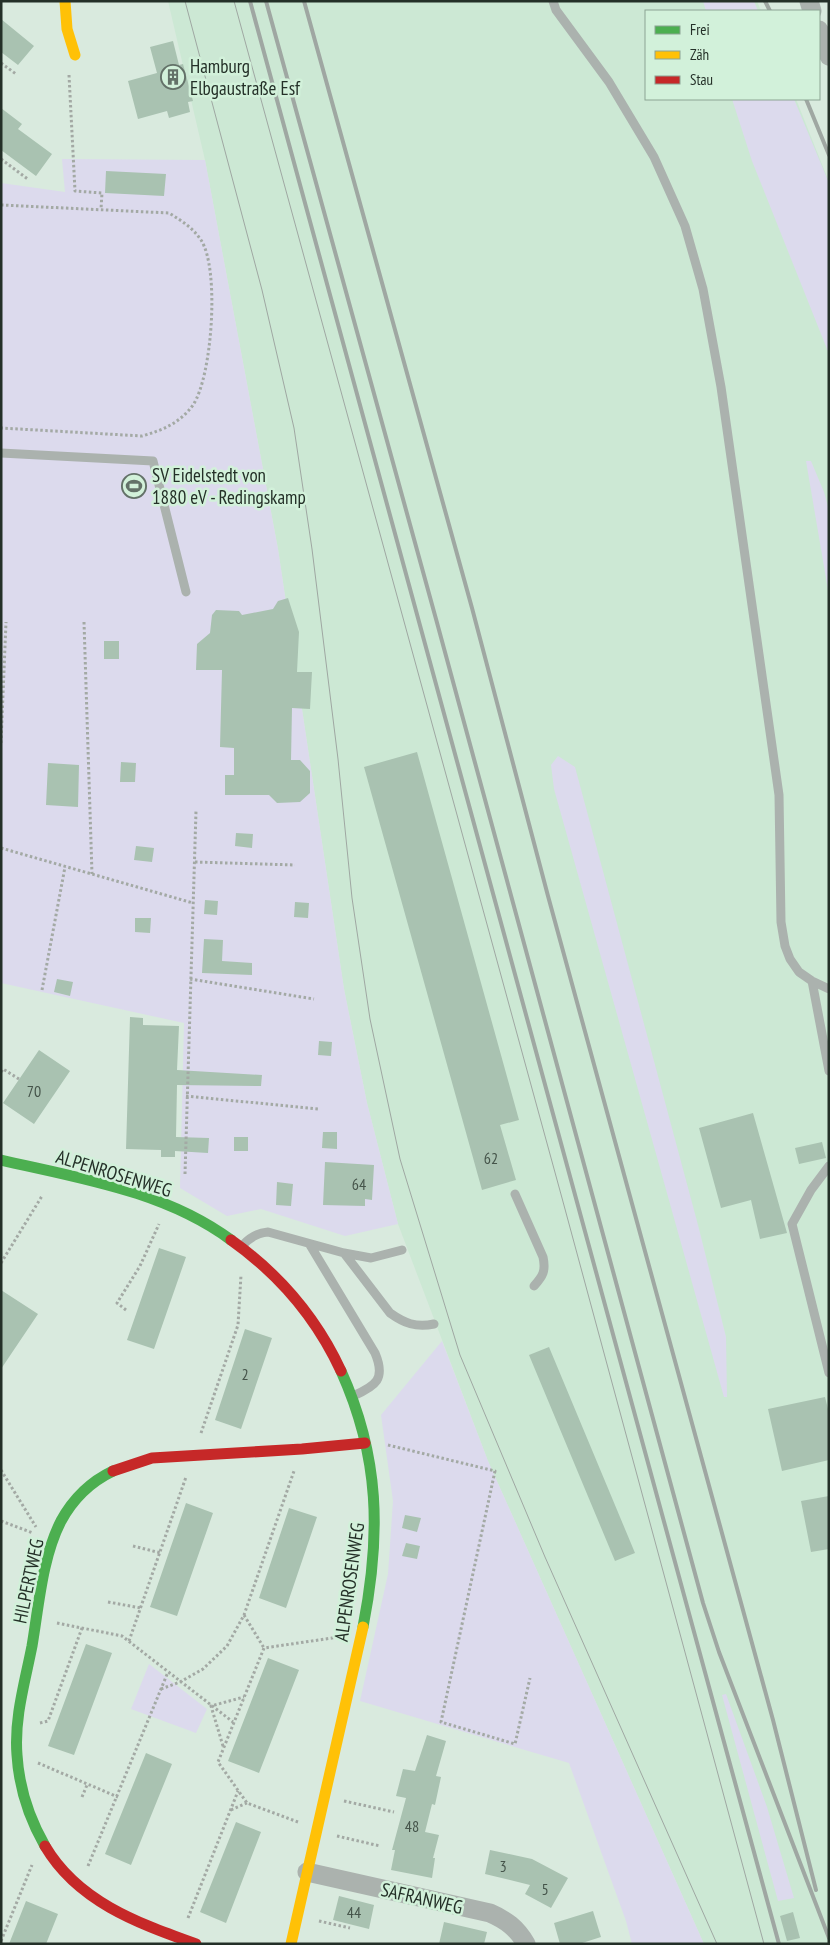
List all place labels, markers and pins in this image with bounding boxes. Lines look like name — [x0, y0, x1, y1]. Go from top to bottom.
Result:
place label: Hamburg Elbgaustraße Esf — [190, 54, 301, 100]
building icon: Hamburg Elbgaustraße Esf — [160, 64, 186, 90]
place label: SV Eidelstedt von 1880 eV - Redingskamp — [152, 463, 306, 509]
sports icon: SV Eidelstedt von 1880 eV - Redingskamp — [121, 473, 147, 499]

